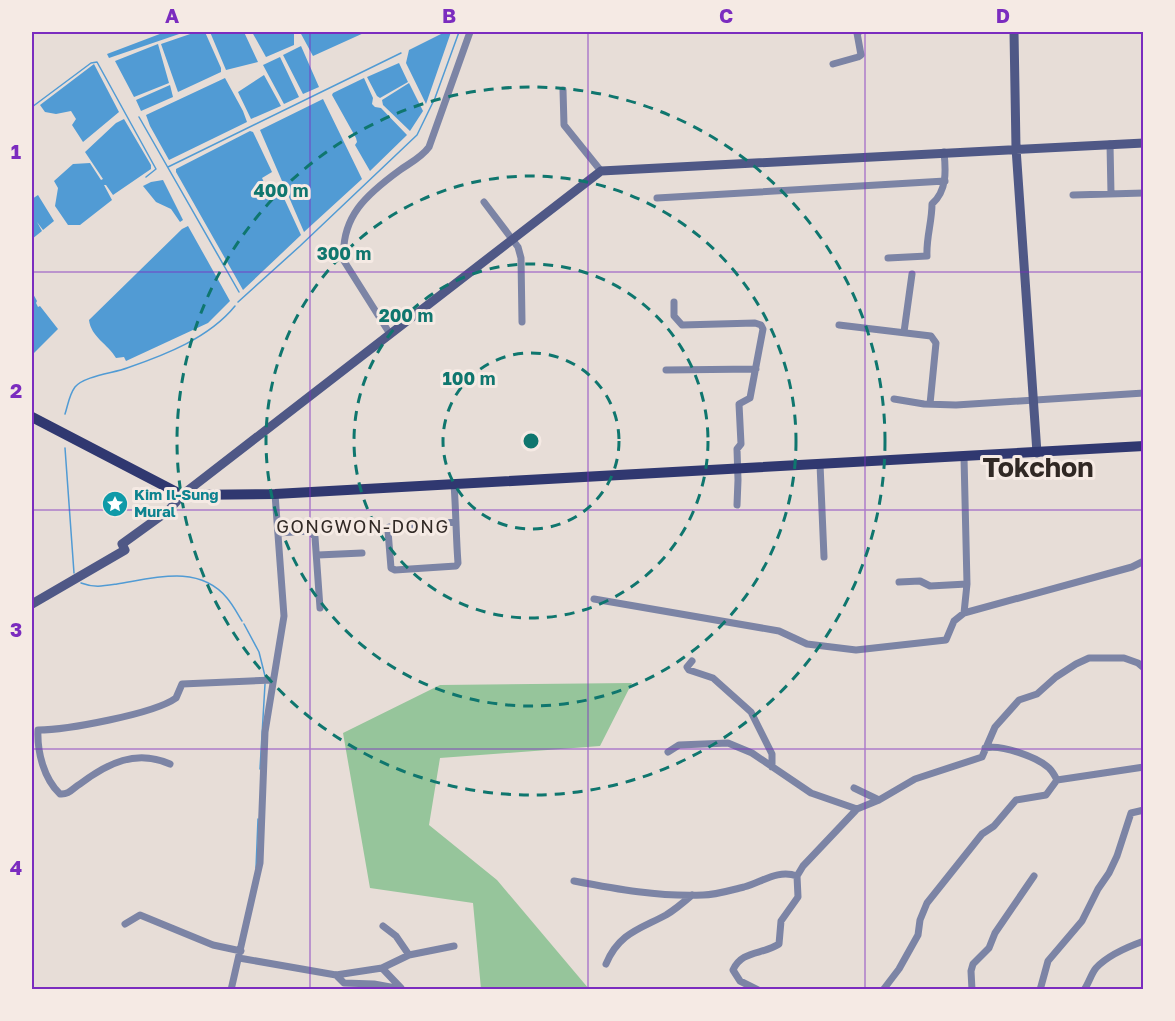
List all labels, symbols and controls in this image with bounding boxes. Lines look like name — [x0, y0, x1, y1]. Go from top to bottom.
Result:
text: A — [165, 3, 179, 27]
text: B — [442, 3, 456, 27]
text: C — [719, 3, 733, 27]
text: D — [996, 3, 1010, 27]
text: 1 — [11, 139, 21, 163]
text: 400 m — [254, 179, 308, 201]
text: 300 m — [317, 242, 371, 264]
text: 200 m — [379, 304, 433, 326]
text: 100 m — [443, 367, 495, 389]
text: 2 — [10, 378, 22, 402]
centre of rings — [521, 431, 541, 451]
district label: Tokchon — [982, 451, 1094, 483]
place label: Kim Il-Sung Mural — [134, 485, 218, 520]
place icon: Kim Il-Sung Mural — [100, 489, 130, 519]
district label: GONGWON-DONG — [276, 515, 450, 537]
text: 3 — [10, 617, 22, 641]
text: 4 — [10, 855, 22, 879]

